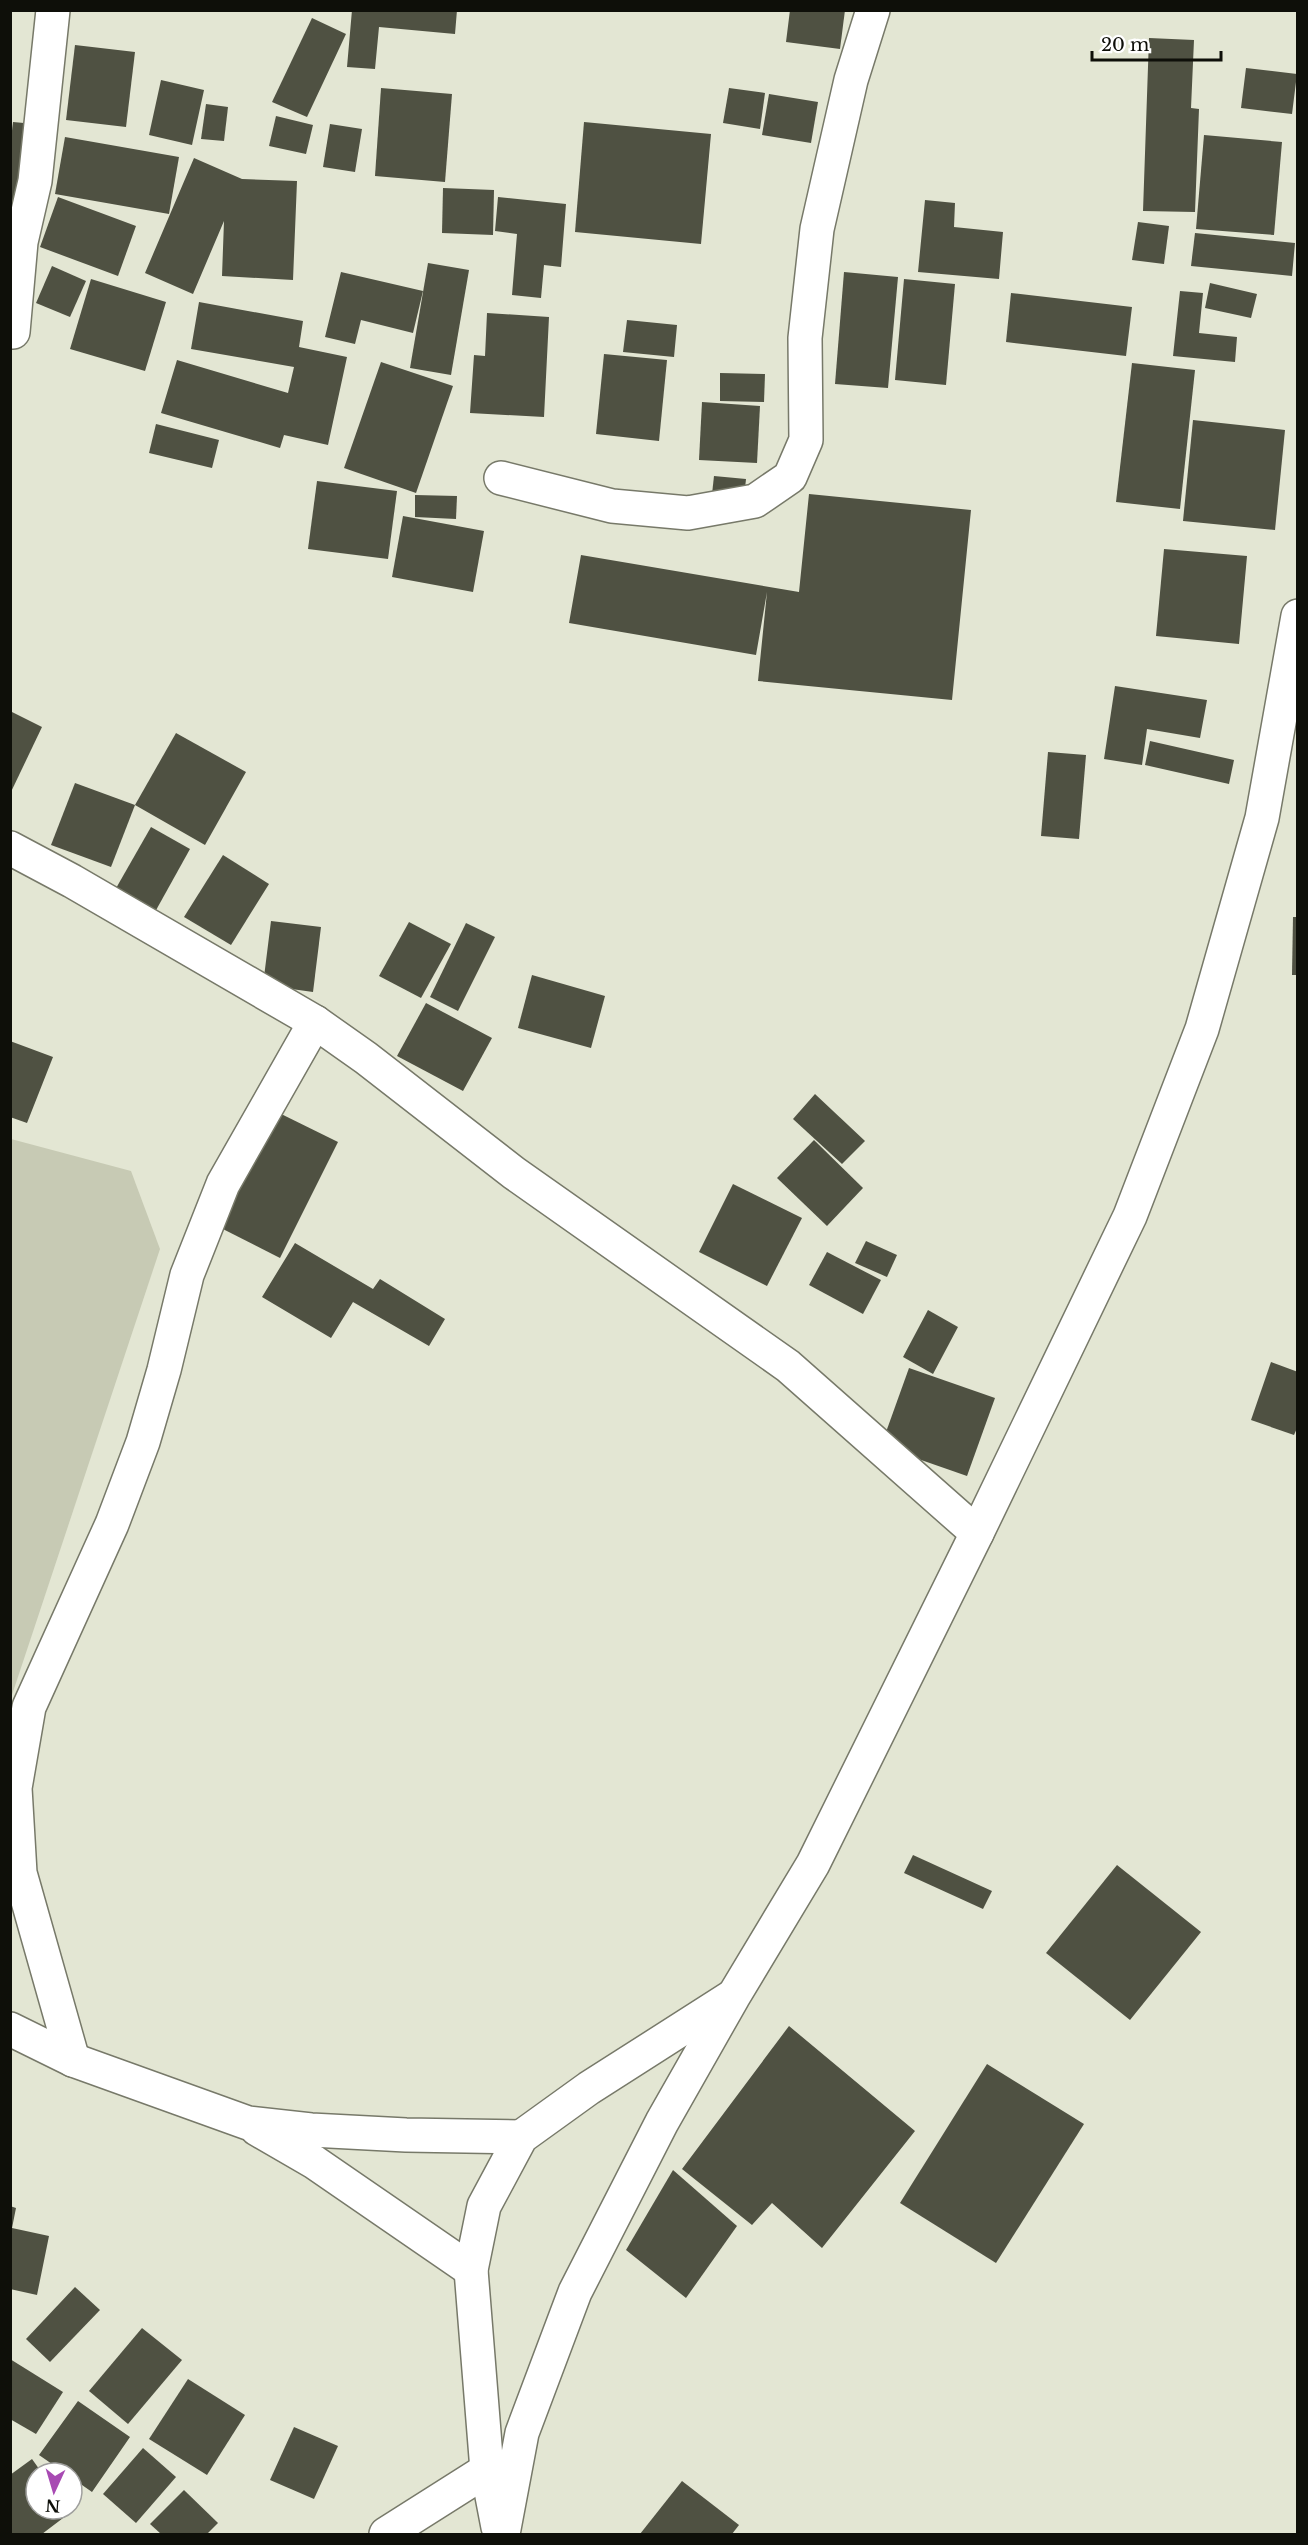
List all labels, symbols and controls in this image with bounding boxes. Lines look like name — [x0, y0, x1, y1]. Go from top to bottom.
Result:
scale bar — [1092, 24, 1221, 62]
text: 20 m — [1101, 34, 1149, 56]
north arrow — [24, 2461, 84, 2521]
text: N — [45, 2495, 61, 2516]

